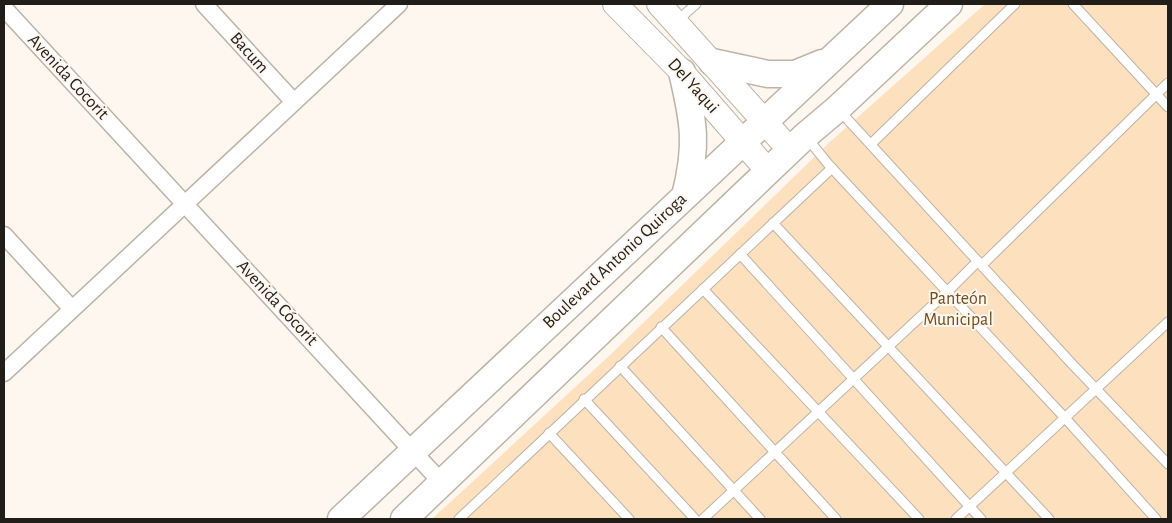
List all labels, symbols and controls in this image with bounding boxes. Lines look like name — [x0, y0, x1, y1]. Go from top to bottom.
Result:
street label: Bacum — [226, 29, 272, 77]
street label: Avenida Cocorit — [24, 31, 112, 123]
street label: Del Yaqui — [664, 55, 722, 117]
street label: Boulevard Antonio Quiroga — [540, 190, 690, 332]
street label: Avenida Cócorit — [233, 257, 321, 349]
park label: Panteón Municipal — [923, 290, 993, 329]

